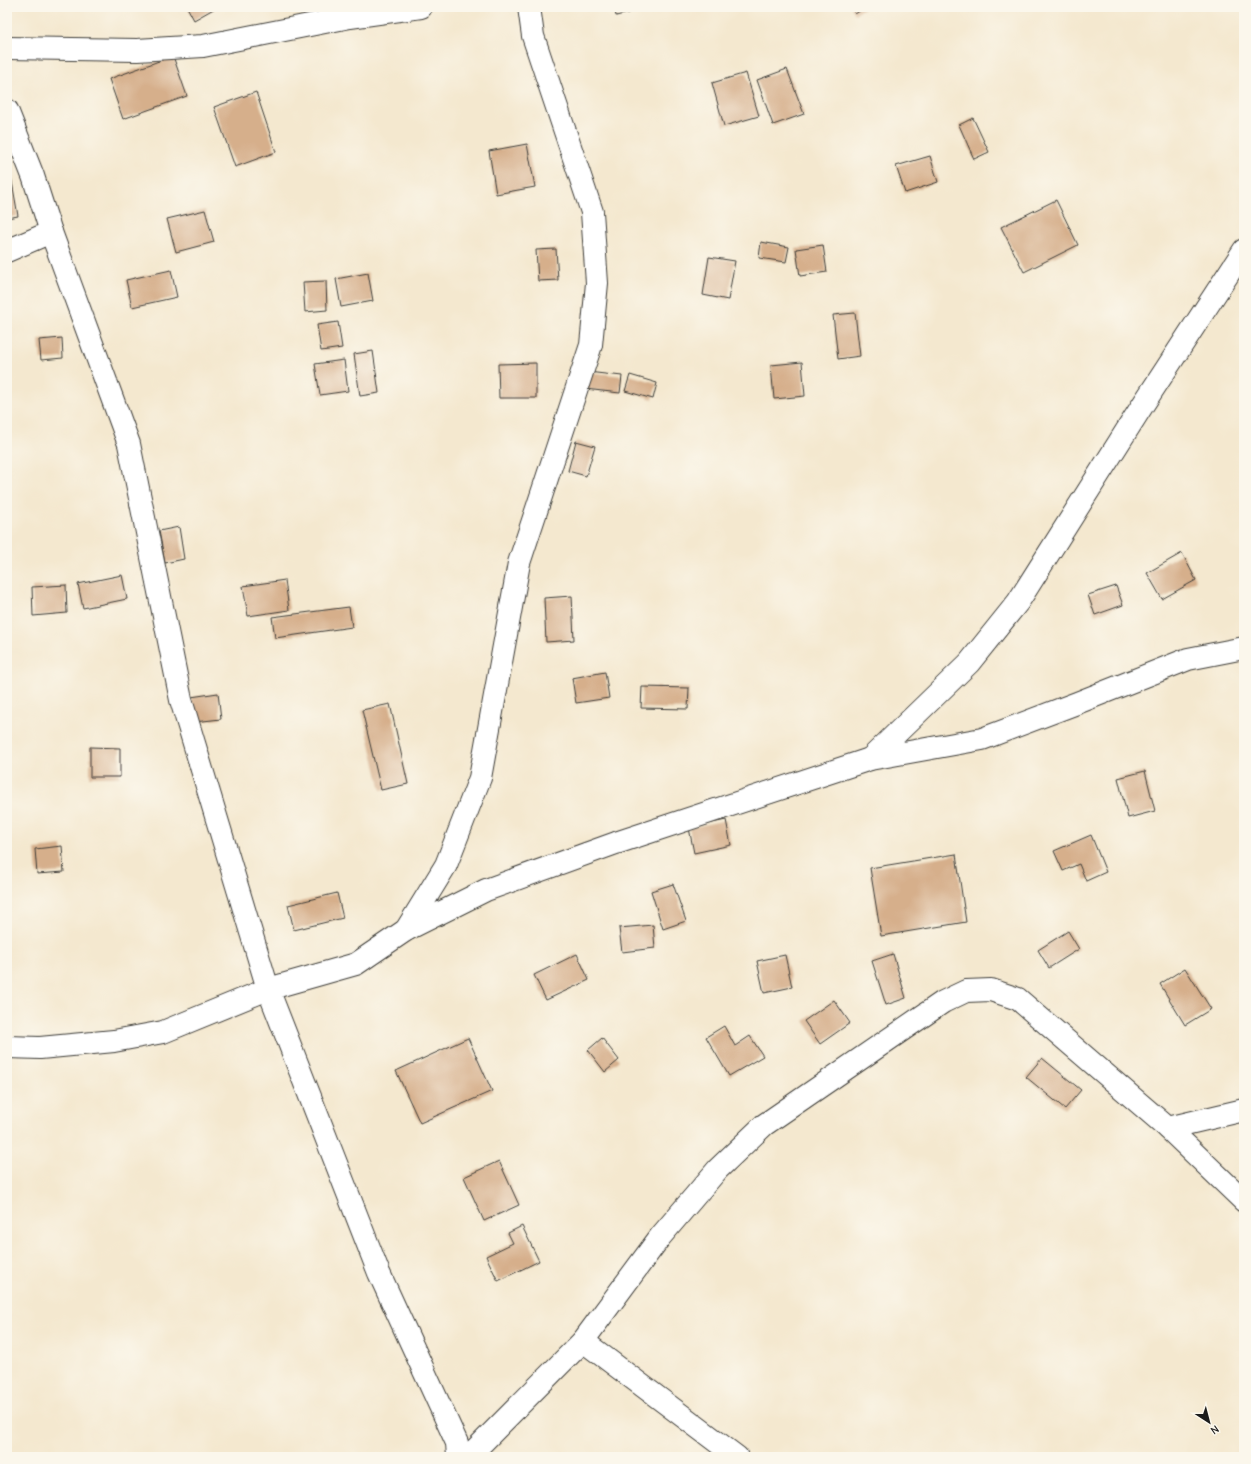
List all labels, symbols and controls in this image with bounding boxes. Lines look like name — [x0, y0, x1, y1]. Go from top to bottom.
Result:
north arrow — [1189, 1402, 1229, 1442]
text: N — [1208, 1422, 1221, 1437]

